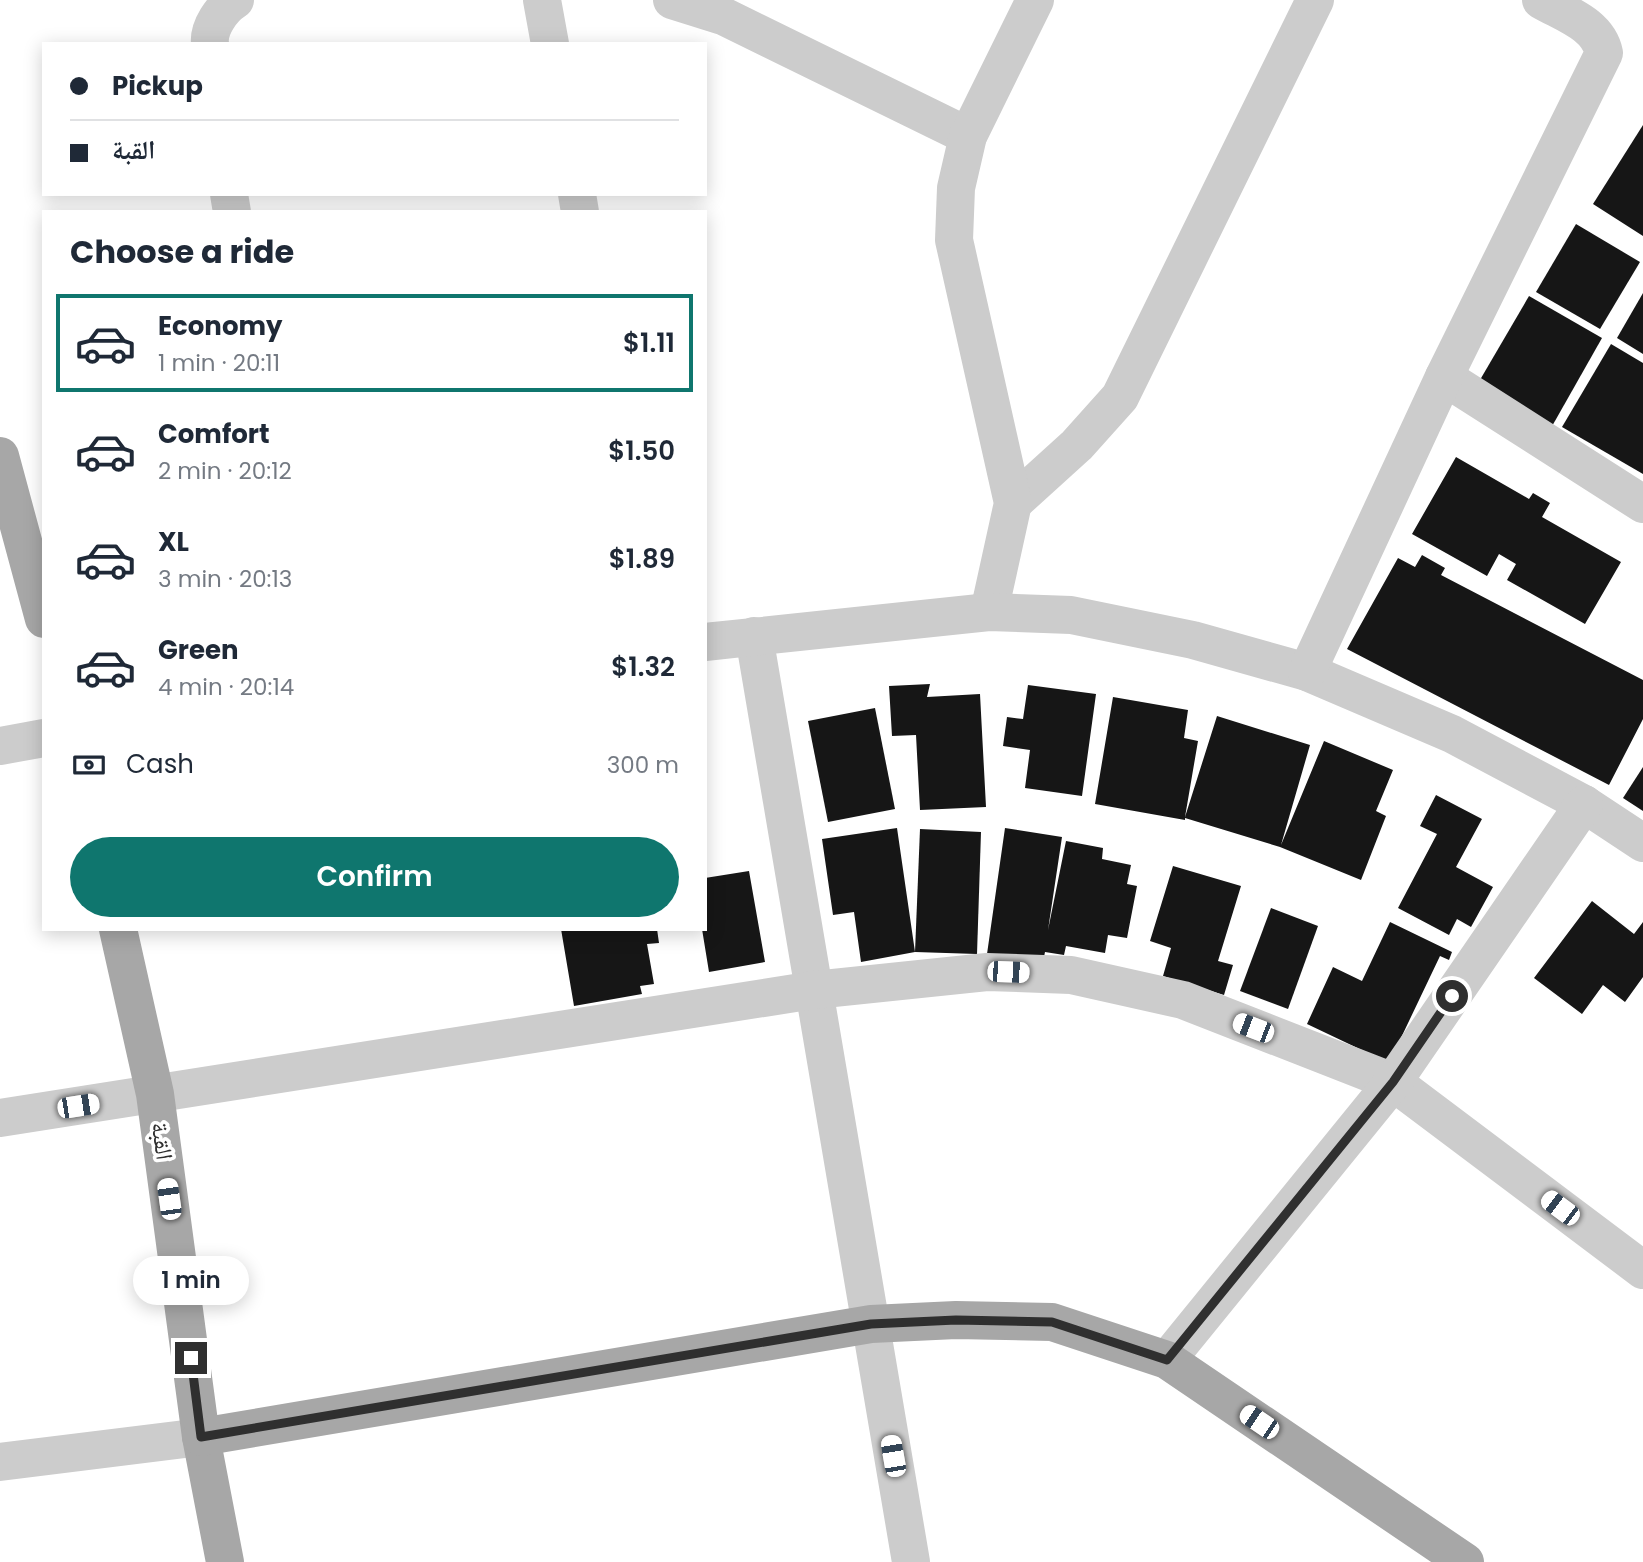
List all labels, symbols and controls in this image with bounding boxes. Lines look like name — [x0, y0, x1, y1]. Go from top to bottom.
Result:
text: Pickup — [112, 68, 203, 104]
text: القبة — [112, 132, 155, 168]
text: Choose a ride — [70, 229, 294, 274]
text: Economy — [158, 308, 282, 344]
icon: car — [74, 312, 137, 375]
text: $1.11 — [623, 325, 675, 361]
text: 1 min · 20:11 — [158, 347, 280, 379]
text: Comfort — [158, 416, 270, 452]
icon: car — [74, 420, 137, 483]
text: $1.50 — [608, 433, 675, 469]
text: 2 min · 20:12 — [158, 455, 292, 487]
text: XL — [158, 524, 189, 560]
icon: car — [74, 528, 137, 591]
text: $1.89 — [609, 541, 675, 577]
text: 3 min · 20:13 — [158, 563, 292, 595]
text: Green — [158, 632, 239, 668]
icon: car — [74, 636, 137, 699]
text: $1.32 — [611, 649, 675, 685]
text: 4 min · 20:14 — [158, 671, 294, 703]
icon: cash — [70, 746, 108, 784]
text: Cash — [126, 746, 194, 782]
text: 300 m — [607, 749, 679, 781]
button: Confirm — [70, 837, 679, 917]
car — [987, 961, 1030, 983]
route start — [1436, 980, 1468, 1012]
car — [1230, 1011, 1277, 1045]
car — [56, 1092, 101, 1120]
street label: القبة — [144, 1120, 181, 1162]
car — [156, 1177, 183, 1221]
car — [1537, 1187, 1584, 1229]
callout: 1 min — [133, 1256, 249, 1306]
text: 1 min — [161, 1264, 221, 1296]
route end — [175, 1342, 207, 1374]
car — [1236, 1402, 1283, 1442]
car — [880, 1433, 907, 1479]

